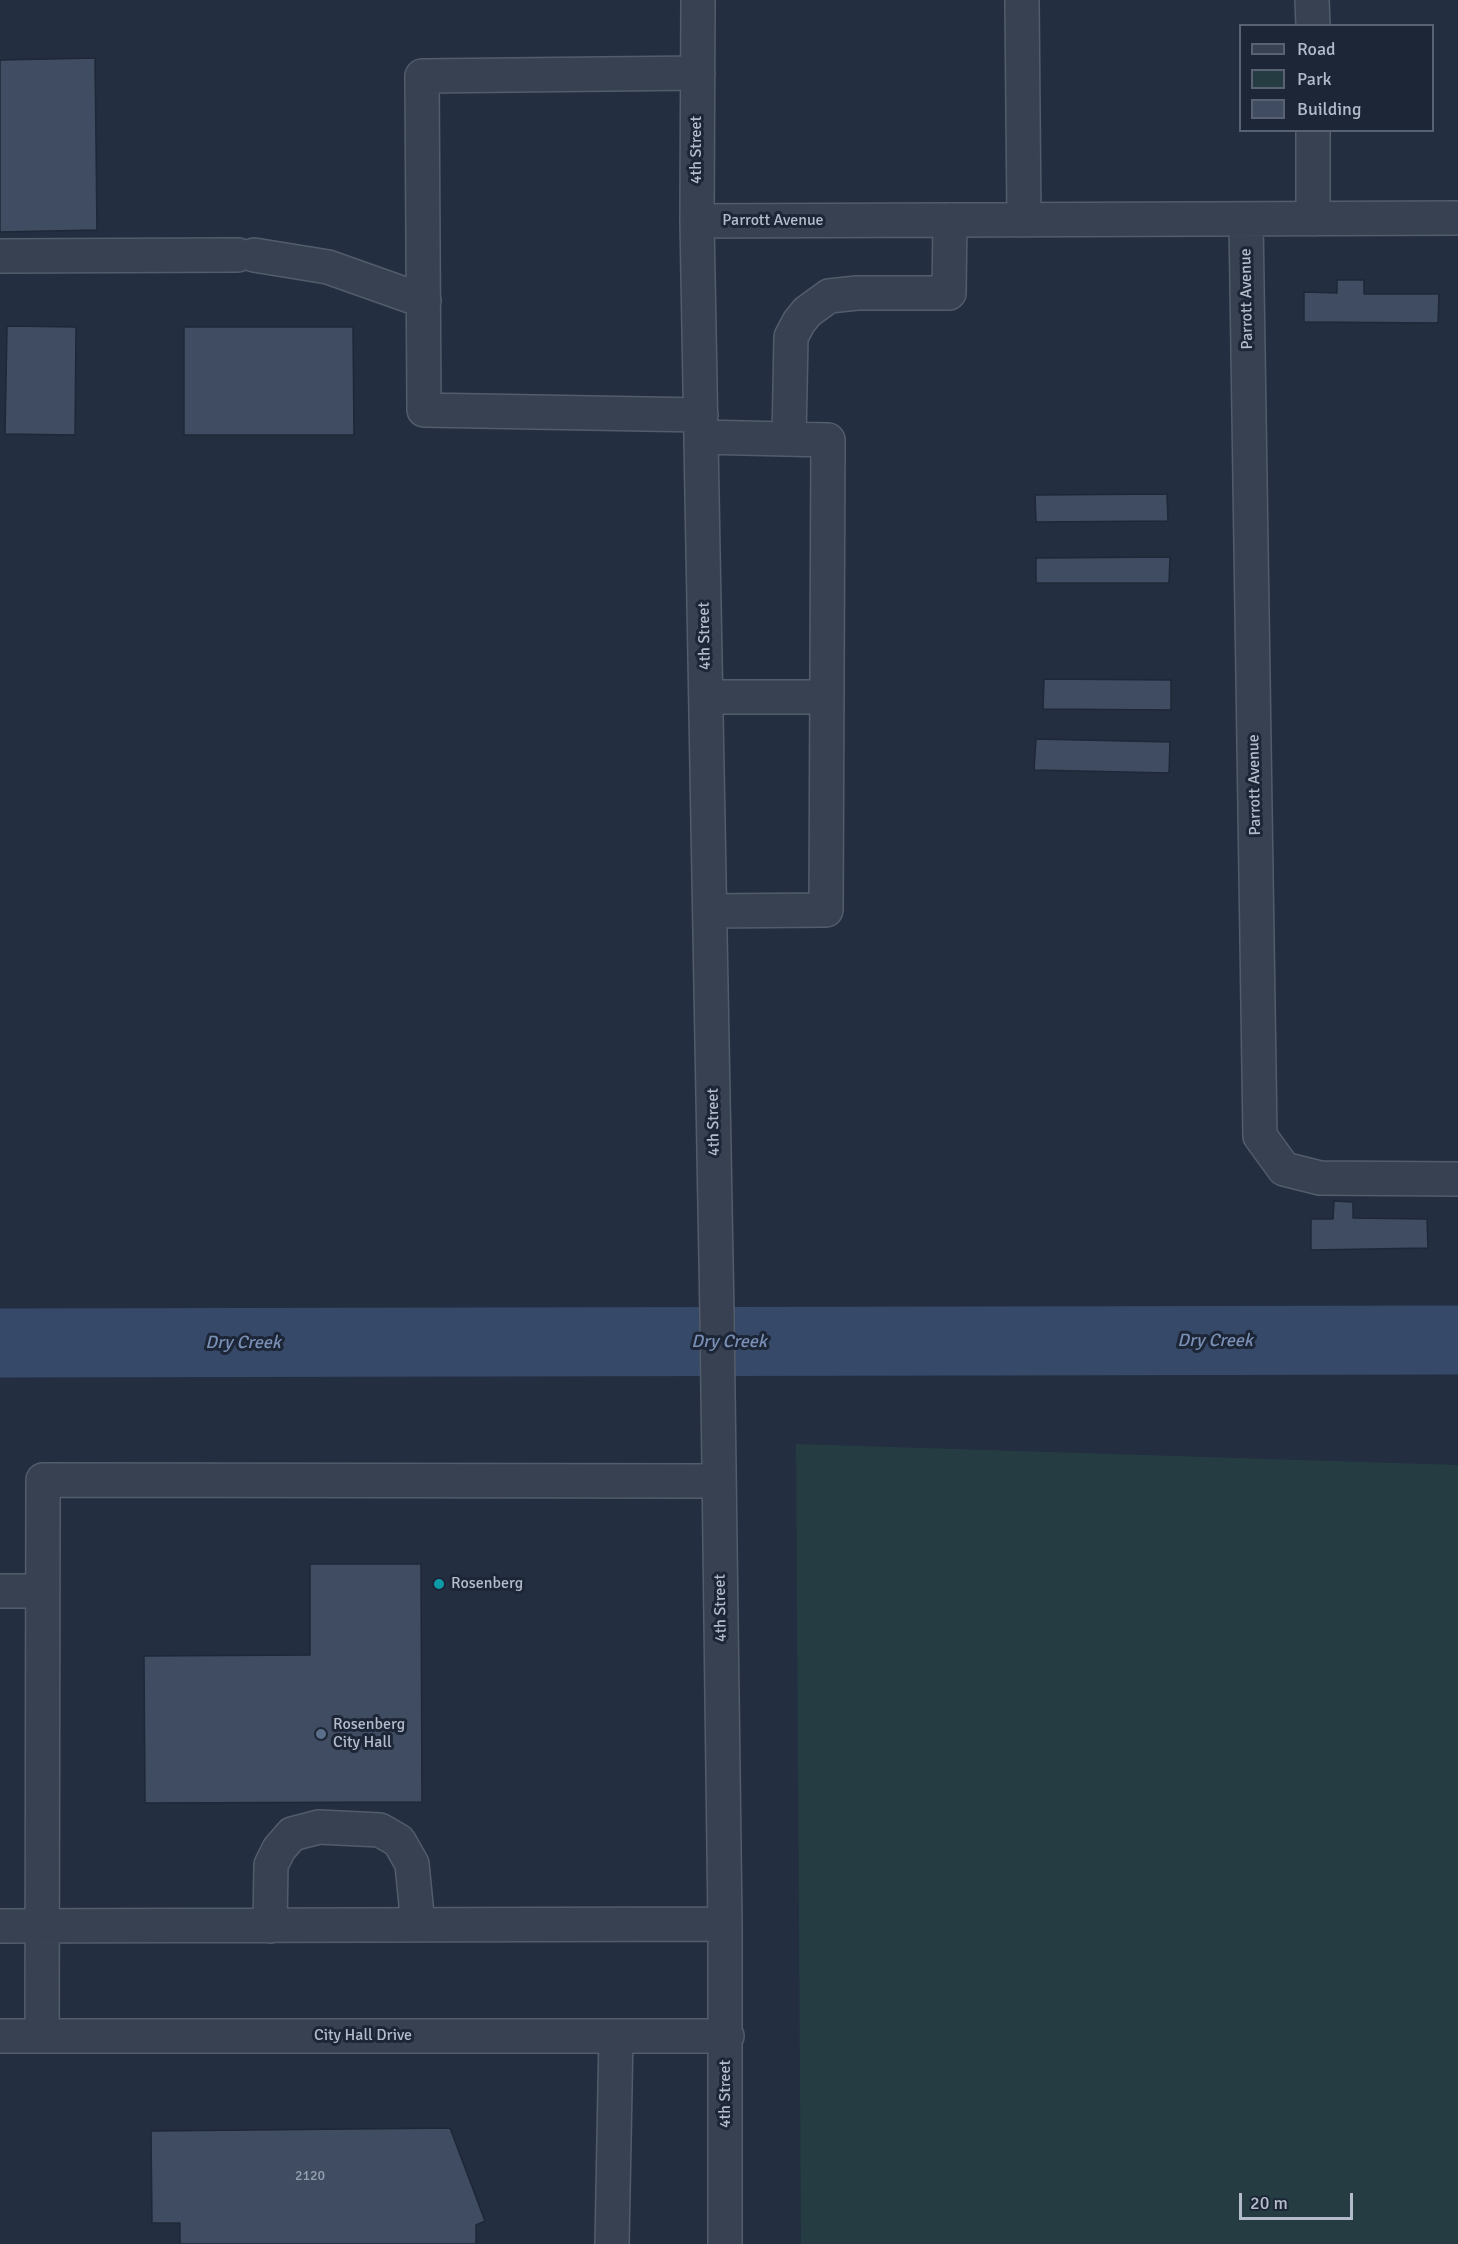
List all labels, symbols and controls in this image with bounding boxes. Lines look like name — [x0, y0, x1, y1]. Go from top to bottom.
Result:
legend — [1239, 24, 1434, 132]
text: Road — [1297, 38, 1336, 60]
text: Park — [1297, 68, 1332, 90]
text: Building — [1297, 98, 1361, 120]
street label: 4th Street — [687, 116, 707, 184]
street label: Parrott Avenue — [722, 211, 824, 231]
street label: Parrott Avenue — [1237, 248, 1257, 350]
street label: 4th Street — [695, 602, 715, 670]
street label: Parrott Avenue — [1245, 734, 1265, 836]
street label: 4th Street — [704, 1088, 724, 1156]
water label: Dry Creek — [1177, 1330, 1253, 1352]
water label: Dry Creek — [691, 1331, 767, 1353]
water label: Dry Creek — [205, 1332, 281, 1354]
place label: Rosenberg — [451, 1574, 523, 1594]
street label: 4th Street — [711, 1574, 731, 1642]
marker: Rosenberg — [432, 1577, 446, 1591]
place label: Rosenberg City Hall — [333, 1715, 405, 1753]
marker: Rosenberg City Hall — [314, 1727, 328, 1741]
street label: City Hall Drive — [314, 2026, 412, 2046]
street label: 4th Street — [716, 2060, 736, 2128]
house number: 2120 — [295, 2168, 325, 2184]
scale bar — [1242, 2181, 1356, 2219]
text: 20 m — [1250, 2192, 1288, 2214]

